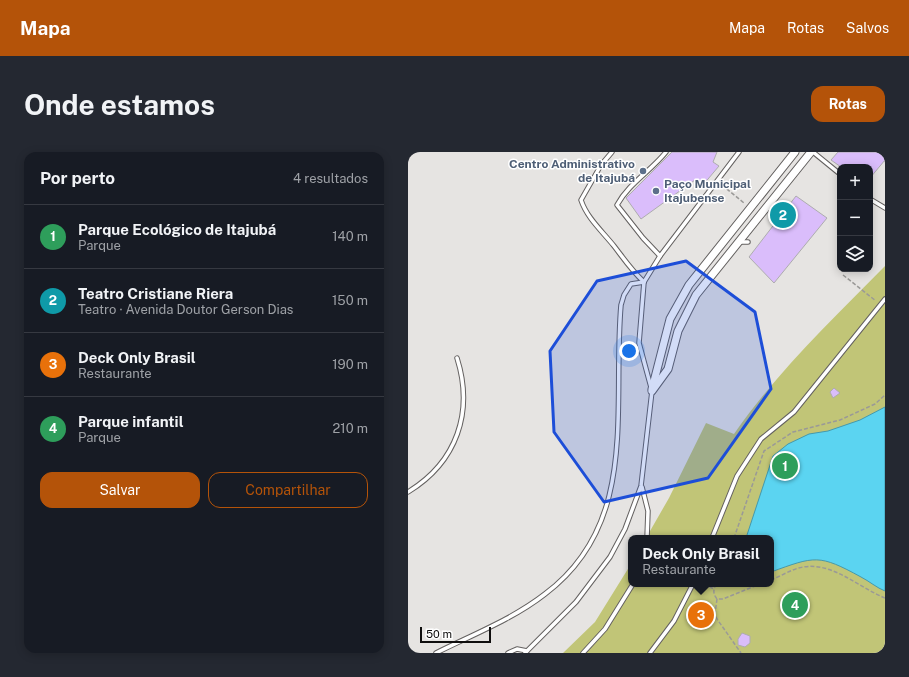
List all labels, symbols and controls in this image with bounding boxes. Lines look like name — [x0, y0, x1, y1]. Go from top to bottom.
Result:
text: Mapa — [20, 17, 70, 39]
text: Mapa — [729, 20, 765, 36]
text: Rotas — [787, 20, 824, 36]
text: Salvos — [846, 20, 889, 36]
button: Rotas — [811, 86, 885, 122]
text: Onde estamos — [24, 88, 215, 121]
place label: Centro Administrativo de Itajubá — [509, 157, 635, 185]
map controls — [837, 164, 873, 272]
button: + — [837, 164, 873, 200]
marker: Centro Administrativo de Itajubá — [638, 166, 648, 176]
text: Por perto — [40, 168, 115, 188]
text: 4 resultados — [293, 171, 368, 186]
place label: Paço Municipal Itajubense — [664, 177, 751, 205]
marker: Paço Municipal Itajubense — [651, 186, 661, 196]
pin: 2 — [770, 200, 796, 230]
button: − — [837, 200, 873, 236]
text: Parque Ecológico de Itajubá — [78, 221, 276, 238]
text: 1 — [50, 229, 56, 244]
text: 140 m — [332, 229, 368, 244]
button: layers — [837, 236, 873, 272]
text: Parque — [78, 238, 121, 253]
text: Teatro Cristiane Riera — [78, 285, 233, 302]
text: 2 — [49, 293, 57, 308]
text: 150 m — [332, 293, 368, 308]
text: Teatro · Avenida Doutor Gerson Dias — [78, 302, 293, 317]
your location — [619, 341, 639, 361]
text: Deck Only Brasil — [78, 349, 196, 366]
text: 3 — [49, 357, 57, 372]
text: 190 m — [332, 357, 368, 372]
text: Restaurante — [78, 366, 152, 381]
text: Parque infantil — [78, 413, 184, 430]
text: 4 — [49, 421, 57, 436]
text: 210 m — [333, 421, 368, 436]
text: Parque — [78, 430, 121, 445]
pin: 1 — [772, 451, 798, 481]
button: Salvar — [40, 472, 200, 508]
button: Compartilhar — [208, 472, 368, 508]
popup — [628, 535, 774, 587]
text: Deck Only Brasil — [642, 545, 760, 562]
text: Restaurante — [642, 562, 716, 577]
pin: 4 — [782, 590, 808, 620]
pin: 3 — [688, 600, 714, 630]
scale bar — [420, 625, 491, 644]
text: 50 m — [426, 628, 452, 640]

